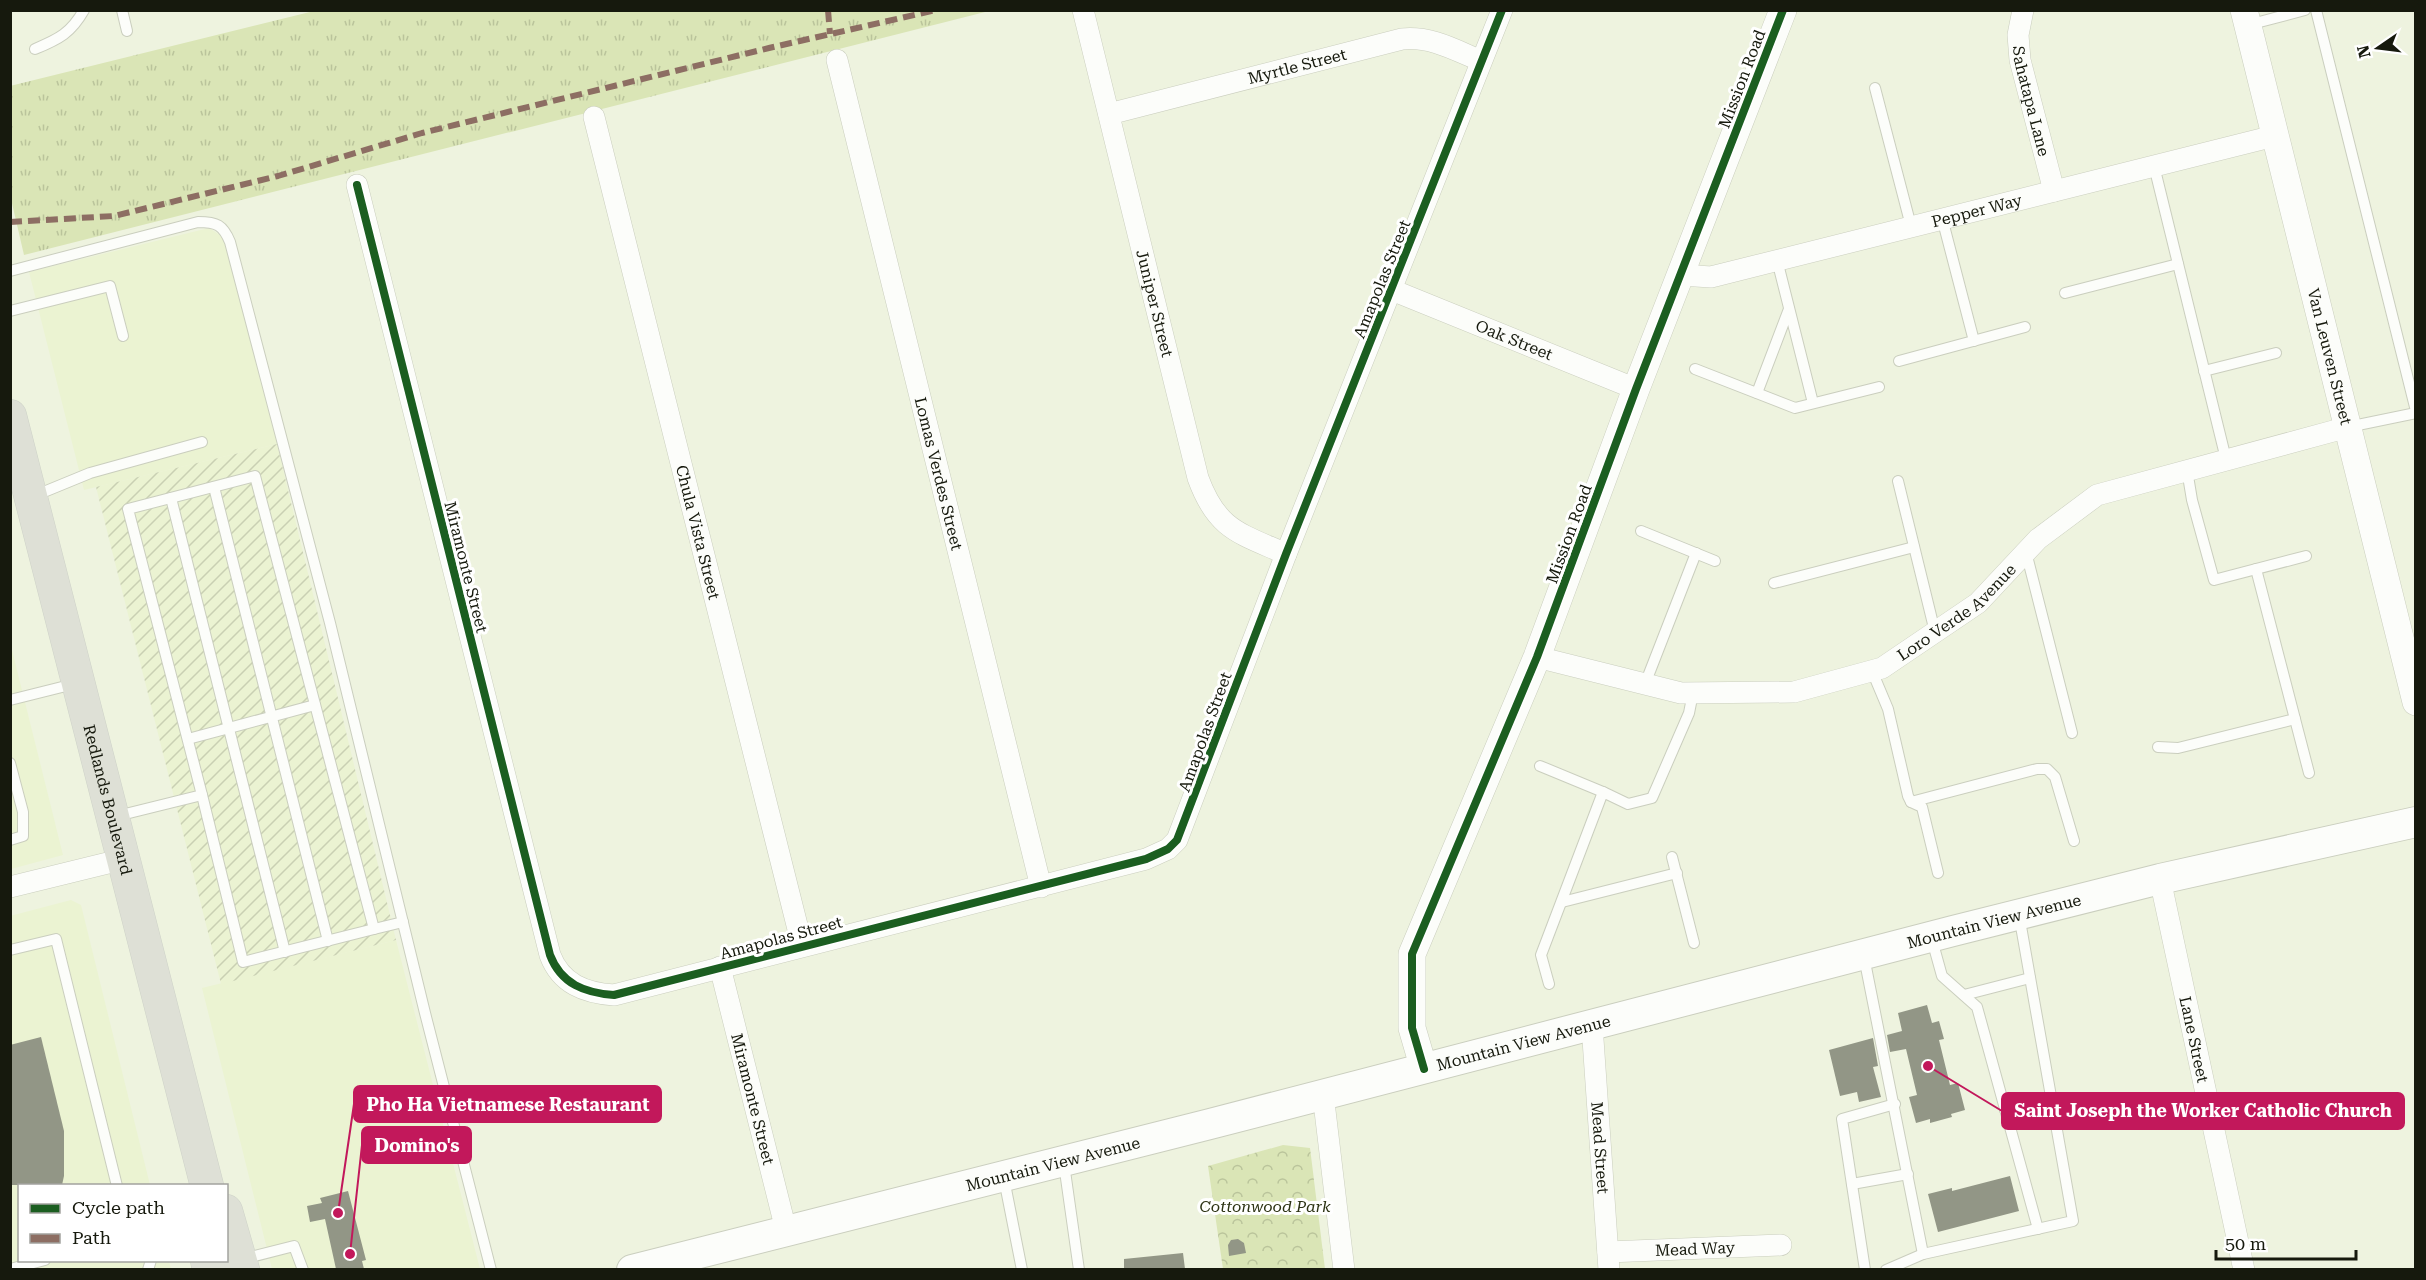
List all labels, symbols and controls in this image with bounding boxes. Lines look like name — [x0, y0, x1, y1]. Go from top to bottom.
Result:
north arrow — [2348, 18, 2408, 78]
street label: Mission Road — [1714, 27, 1770, 131]
text: N — [2353, 43, 2375, 60]
street label: Myrtle Street — [1246, 44, 1348, 88]
street label: Sahatapa Lane — [2009, 45, 2054, 158]
street label: Pepper Way — [1930, 190, 2024, 231]
street label: Amapolas Street — [1350, 217, 1414, 341]
street label: Juniper Street — [1133, 248, 1177, 359]
street label: Van Leuven Street — [2304, 286, 2356, 427]
street label: Oak Street — [1473, 315, 1556, 364]
street label: Lomas Verdes Street — [911, 395, 967, 552]
street label: Chula Vista Street — [672, 463, 724, 601]
street label: Mission Road — [1542, 482, 1596, 586]
street label: Miramonte Street — [440, 499, 492, 635]
street label: Loro Verde Avenue — [1893, 560, 2020, 665]
street label: Amapolas Street — [1175, 670, 1235, 794]
street label: Redlands Boulevard — [80, 722, 136, 877]
street label: Mountain View Avenue — [1905, 890, 2083, 952]
street label: Amapolas Street — [718, 913, 844, 963]
street label: Lane Street — [2176, 994, 2213, 1084]
street label: Mountain View Avenue — [1434, 1011, 1613, 1074]
street label: Miramonte Street — [727, 1031, 779, 1167]
callout: Pho Ha Vietnamese Restaurant — [354, 1086, 661, 1122]
callout: Saint Joseph the Worker Catholic Church — [2002, 1093, 2404, 1129]
text: Pho Ha Vietnamese Restaurant — [367, 1094, 650, 1115]
text: Saint Joseph the Worker Catholic Church — [2014, 1100, 2392, 1121]
street label: Mead Street — [1588, 1101, 1613, 1195]
callout: Domino's — [362, 1127, 471, 1163]
street label: Mountain View Avenue — [964, 1133, 1142, 1195]
text: Domino's — [374, 1135, 460, 1156]
legend — [18, 1184, 228, 1262]
text: Cycle path — [72, 1197, 165, 1218]
park label: Cottonwood Park — [1199, 1197, 1331, 1216]
scale bar — [2216, 1223, 2356, 1261]
text: Path — [72, 1227, 111, 1248]
text: 50 m — [2225, 1233, 2266, 1254]
street label: Mead Way — [1655, 1237, 1736, 1260]

